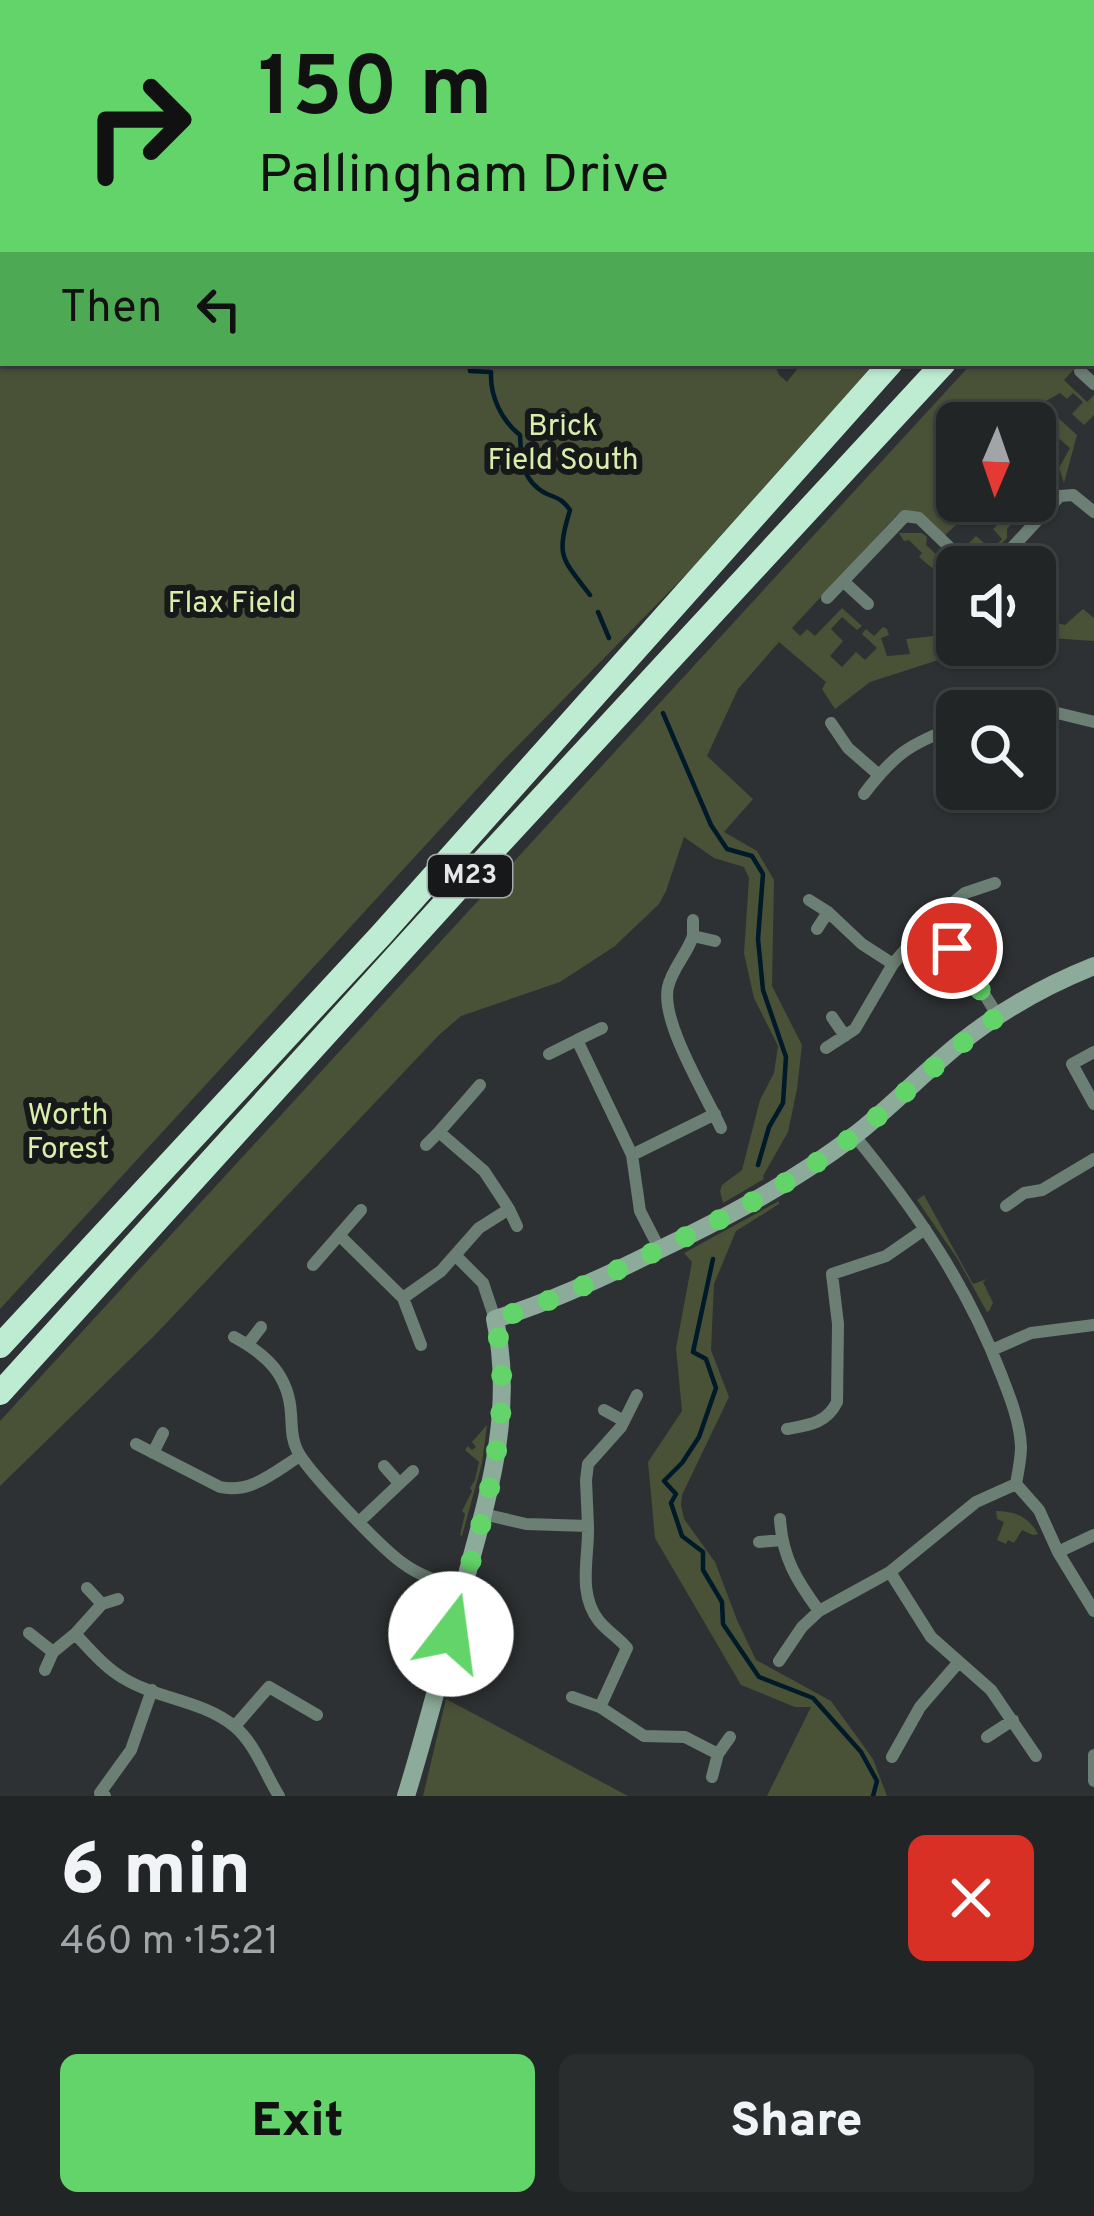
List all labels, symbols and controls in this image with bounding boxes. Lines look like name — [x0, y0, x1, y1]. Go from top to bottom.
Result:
text: 150 m — [258, 39, 493, 145]
icon: right — [60, 48, 216, 204]
text: Pallingham Drive — [258, 143, 669, 212]
icon: left — [186, 276, 252, 342]
text: Then — [60, 281, 162, 338]
north arrow — [936, 402, 1056, 522]
map controls — [936, 402, 1056, 810]
park label: Brick Field South — [487, 409, 639, 480]
button: sound — [936, 546, 1056, 666]
park label: Flax Field — [168, 586, 296, 623]
button: search — [936, 690, 1056, 810]
road number: M23 — [428, 855, 512, 897]
pin — [901, 897, 1003, 999]
icon: arrive — [919, 915, 985, 981]
park label: Worth Forest — [27, 1098, 109, 1169]
position arrow — [388, 1571, 514, 1697]
text: 6 min — [60, 1828, 251, 1920]
button: close — [908, 1835, 1034, 1961]
text: 460 m · 15:21 — [60, 1919, 279, 1968]
button: Exit — [60, 2054, 535, 2192]
button: Share — [559, 2054, 1034, 2192]

